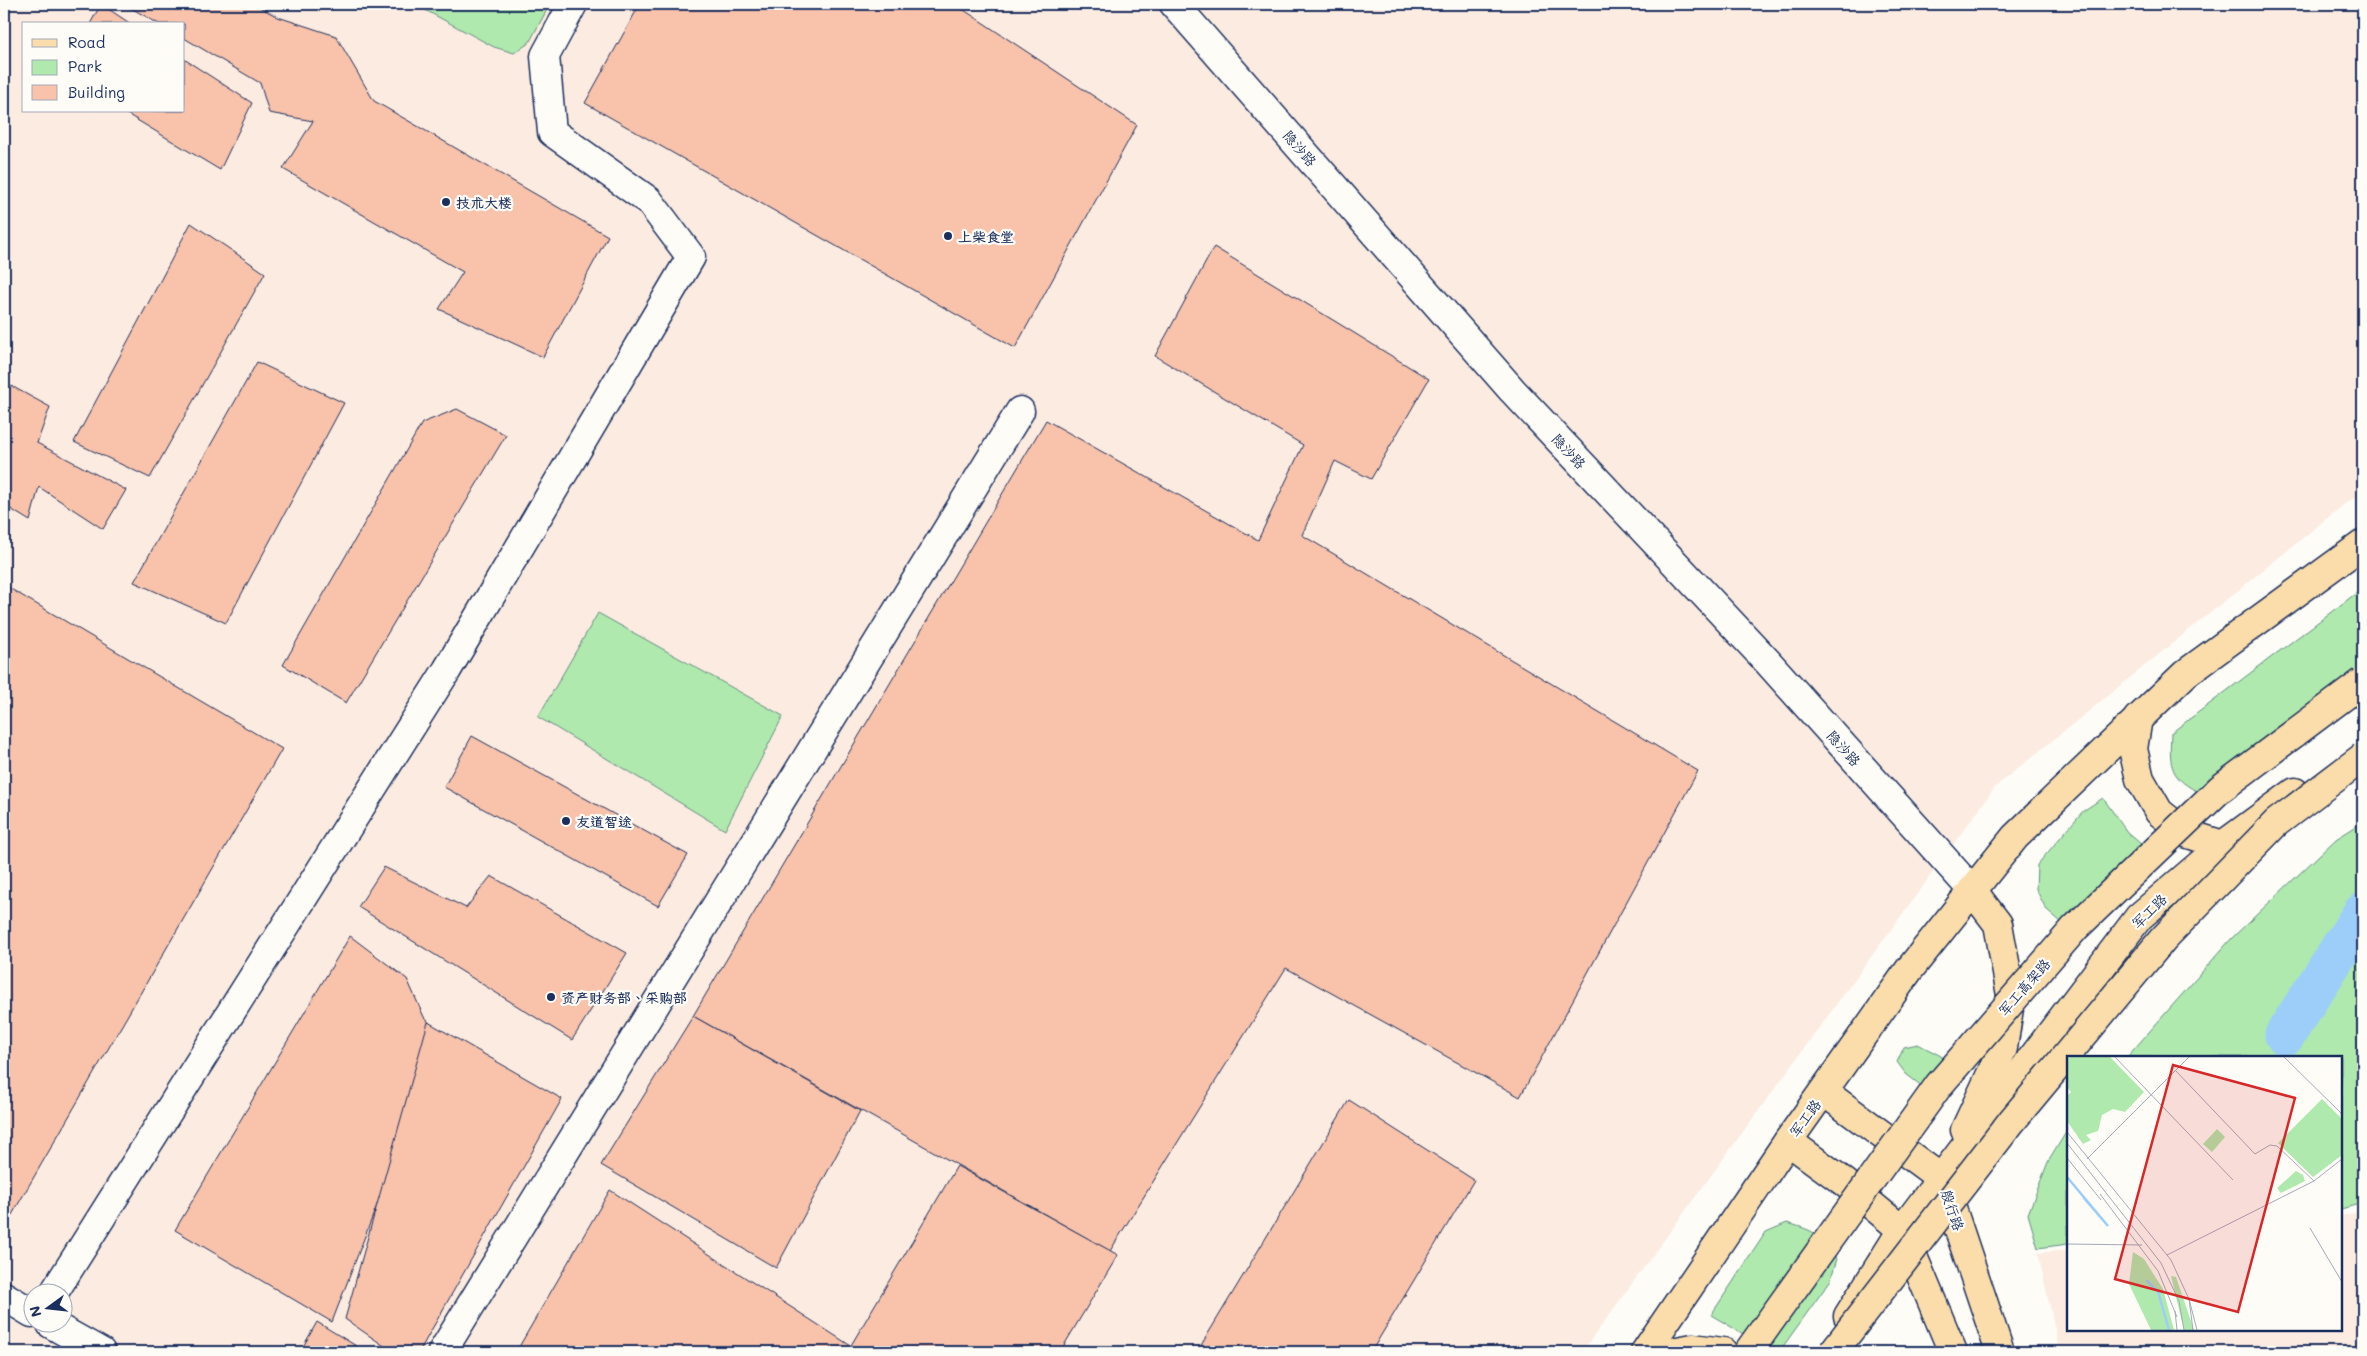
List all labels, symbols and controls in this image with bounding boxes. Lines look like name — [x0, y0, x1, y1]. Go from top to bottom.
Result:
legend — [22, 22, 185, 112]
text: Road — [68, 32, 105, 52]
text: Park — [68, 56, 102, 76]
text: Building — [68, 82, 125, 102]
street label: 隐沙路 — [1279, 126, 1321, 170]
place label: 技术大楼 — [456, 193, 512, 212]
marker: 技术大楼 — [440, 196, 452, 208]
place label: 上柴食堂 — [958, 227, 1014, 246]
marker: 上柴食堂 — [942, 230, 954, 242]
street label: 隐沙路 — [1548, 429, 1590, 473]
street label: 隐沙路 — [1823, 726, 1865, 770]
place label: 友道智途 — [576, 812, 632, 831]
marker: 友道智途 — [560, 815, 572, 827]
street label: 军工路 — [2127, 890, 2171, 932]
street label: 军工高架路 — [1994, 954, 2054, 1020]
place label: 资产财务部、采购部 — [561, 988, 687, 1007]
marker: 资产财务部、采购部 — [545, 991, 557, 1003]
inset map — [2067, 1056, 2342, 1331]
street label: 军工路 — [1785, 1095, 1825, 1141]
street label: 殷行路 — [1937, 1187, 1969, 1233]
north arrow — [22, 1284, 72, 1334]
text: N — [24, 1304, 46, 1319]

